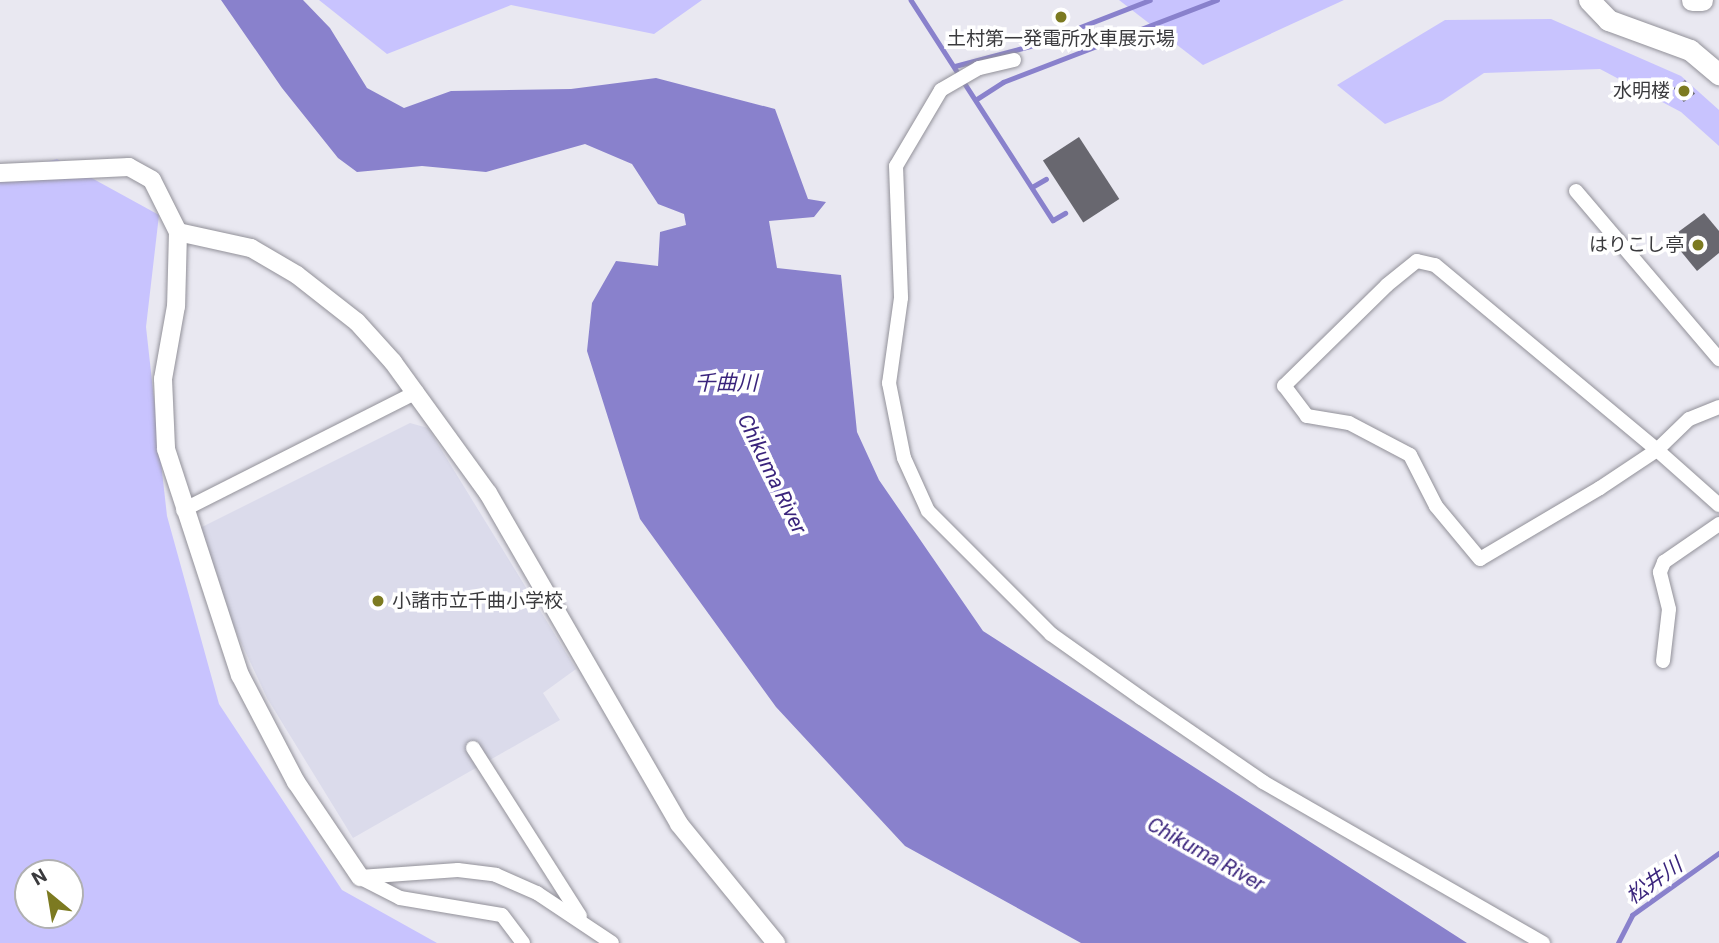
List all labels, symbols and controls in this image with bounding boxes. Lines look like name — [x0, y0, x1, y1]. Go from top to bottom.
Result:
marker: 土村第一発電所水車展示場 — [1053, 9, 1069, 25]
place label: 土村第一発電所水車展示場 — [947, 28, 1175, 50]
place label: 水明楼 — [1613, 80, 1670, 102]
marker: 水明楼 — [1676, 83, 1692, 99]
place label: はりこし亭 — [1589, 234, 1684, 256]
marker: はりこし亭 — [1690, 237, 1706, 253]
water label: 千曲川 — [695, 370, 757, 396]
water label: Chikuma River — [732, 410, 812, 538]
place label: 小諸市立千曲小学校 — [392, 590, 563, 612]
marker: 小諸市立千曲小学校 — [370, 593, 386, 609]
water label: Chikuma River — [1143, 811, 1269, 897]
water label: 松井川 — [1621, 853, 1687, 909]
north arrow — [14, 859, 84, 929]
text: N — [28, 864, 51, 890]

